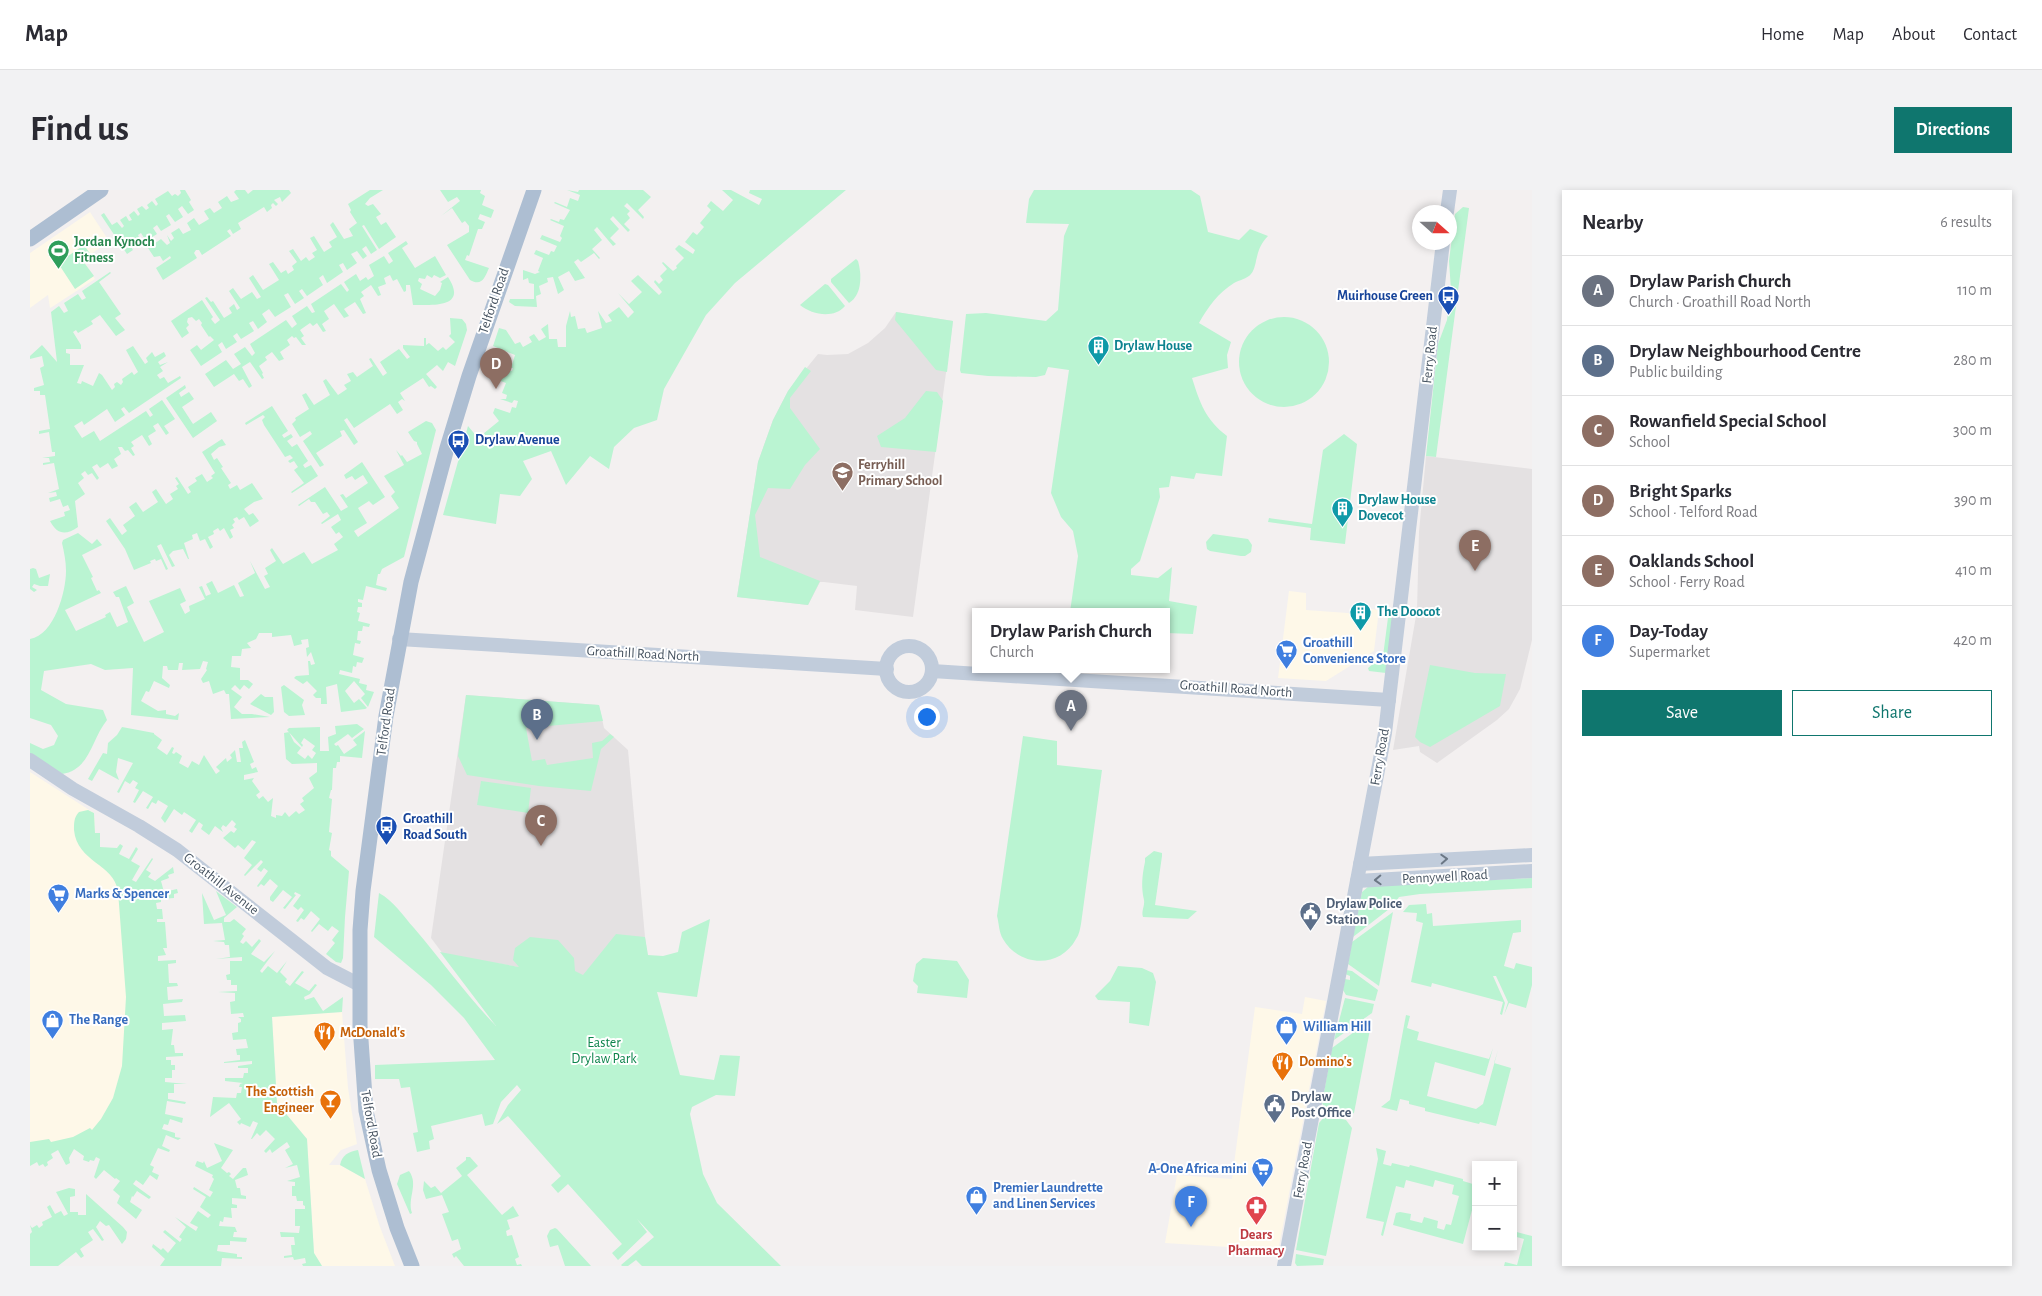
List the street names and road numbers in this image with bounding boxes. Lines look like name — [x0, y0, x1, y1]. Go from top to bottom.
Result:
street label: Telford Road — [476, 266, 512, 336]
street label: Ferry Road — [1420, 326, 1440, 384]
street label: Groathill Road North — [586, 644, 700, 664]
street label: Groathill Road North — [1179, 678, 1293, 700]
street label: Telford Road — [374, 687, 398, 757]
street label: Ferry Road — [1368, 728, 1392, 786]
street label: Groathill Avenue — [181, 850, 261, 918]
street label: Pennywell Road — [1402, 868, 1488, 886]
street label: Telford Road — [358, 1089, 384, 1159]
street label: Ferry Road — [1291, 1141, 1315, 1199]

